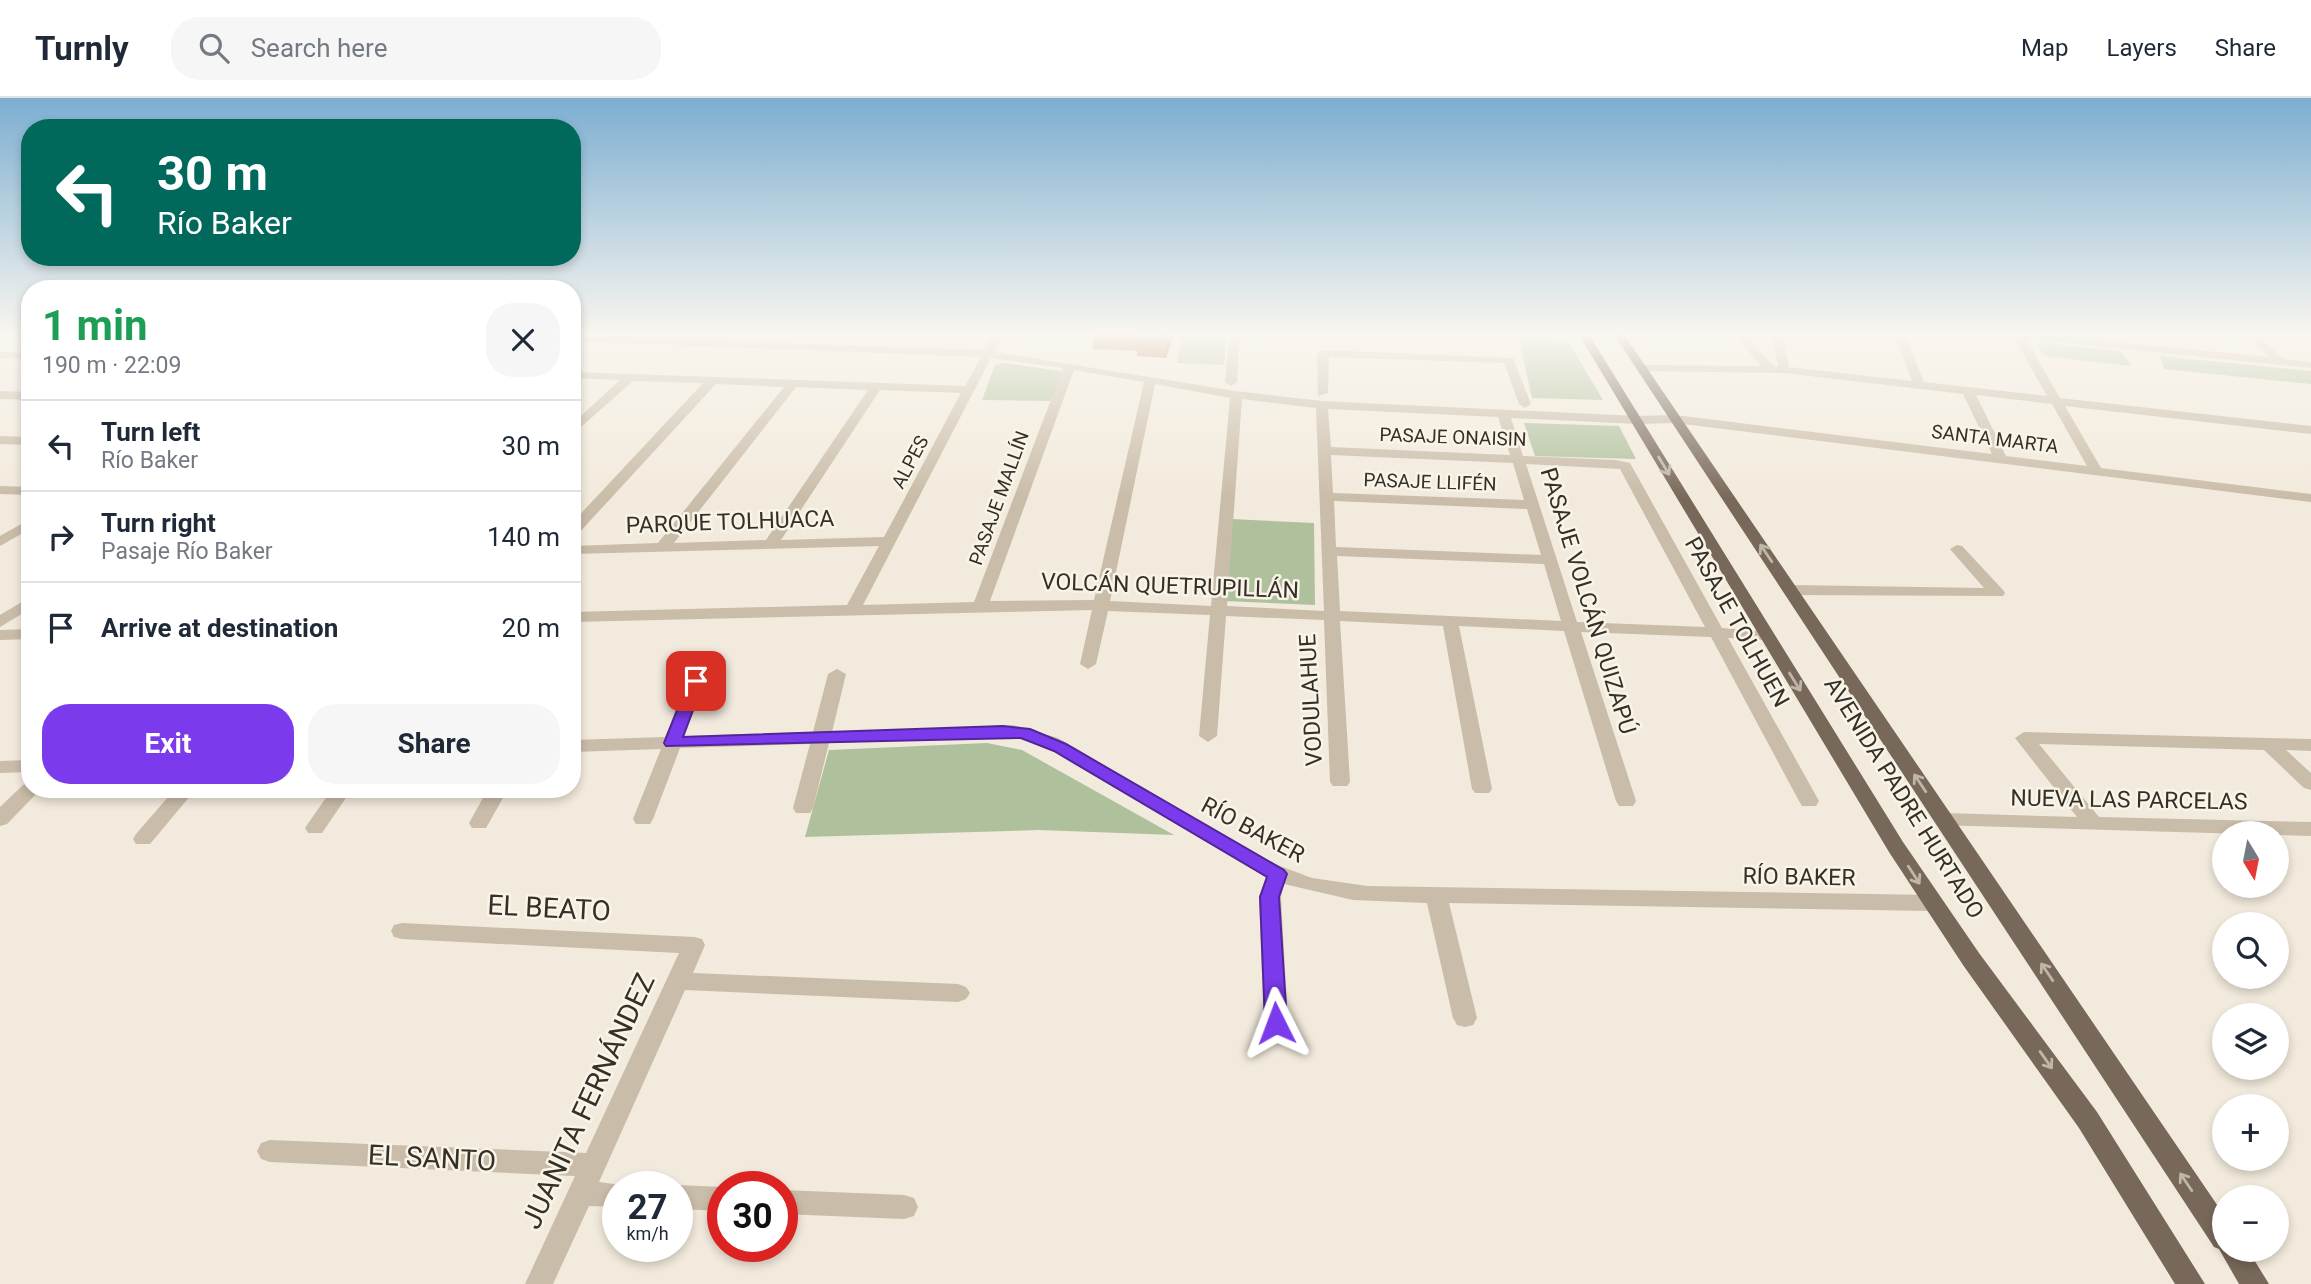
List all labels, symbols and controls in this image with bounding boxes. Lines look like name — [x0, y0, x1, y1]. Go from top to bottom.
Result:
search box — [171, 17, 661, 80]
text: Turnly — [35, 29, 129, 68]
icon: search — [195, 29, 233, 67]
text: Search here — [251, 33, 387, 63]
text: Map — [2021, 34, 2069, 62]
text: Layers — [2107, 34, 2177, 62]
text: Share — [2215, 34, 2276, 62]
text: 30 m — [157, 145, 268, 202]
icon: left — [42, 147, 133, 238]
text: Río Baker — [157, 204, 292, 242]
text: 1 min — [42, 301, 148, 350]
button: close — [486, 303, 560, 377]
text: 190 m · 22:09 — [42, 352, 181, 379]
text: Turn left — [101, 417, 200, 447]
street label: SANTA MARTA — [1930, 420, 2060, 458]
street label: PASAJE ONAISIN — [1379, 423, 1527, 451]
icon: left — [42, 427, 80, 465]
street label: PASAJE MALLÍN — [964, 428, 1034, 568]
text: 30 m — [502, 431, 560, 461]
street label: ALPES — [887, 432, 933, 492]
text: Río Baker — [101, 447, 198, 474]
one-way arrow — [1658, 455, 1672, 475]
street label: PASAJE VOLCÁN QUIZAPÚ — [1535, 464, 1642, 738]
street label: PASAJE LLIFÉN — [1363, 468, 1497, 496]
street label: PARQUE TOLHUACA — [625, 505, 835, 539]
text: Turn right — [101, 508, 216, 538]
icon: right — [42, 518, 80, 556]
text: 140 m — [487, 522, 560, 552]
street label: PASAJE TOLHUEN — [1679, 532, 1795, 712]
text: Pasaje Río Baker — [101, 538, 273, 565]
one-way arrow — [1759, 544, 1773, 564]
street label: VOLCÁN QUETRUPILLÁN — [1041, 567, 1299, 604]
icon: arrive — [42, 609, 80, 647]
text: Arrive at destination — [101, 613, 338, 643]
text: 20 m — [502, 613, 560, 643]
street label: VODULAHUE — [1294, 633, 1328, 767]
pin — [666, 651, 726, 711]
icon: arrive — [677, 662, 715, 700]
one-way arrow — [1788, 671, 1802, 691]
street label: AVENIDA PADRE HURTADO — [1819, 672, 1989, 924]
button: Exit — [42, 704, 294, 784]
button: Share — [308, 704, 560, 784]
one-way arrow — [1913, 774, 1927, 793]
street label: NUEVA LAS PARCELAS — [2010, 784, 2248, 816]
street label: RÍO BAKER — [1197, 791, 1310, 868]
north arrow — [2212, 821, 2289, 898]
map controls — [2212, 821, 2289, 1262]
street label: RÍO BAKER — [1742, 862, 1856, 891]
one-way arrow — [1907, 865, 1922, 884]
street label: EL BEATO — [487, 888, 611, 928]
button: search — [2212, 912, 2289, 989]
one-way arrow — [2039, 963, 2054, 982]
street label: JUANITA FERNÁNDEZ — [514, 968, 662, 1234]
position arrow — [1239, 986, 1313, 1060]
button: layers — [2212, 1003, 2289, 1080]
one-way arrow — [2039, 1050, 2053, 1070]
button: + — [2212, 1094, 2289, 1171]
street label: EL SANTO — [367, 1138, 497, 1178]
speed limit sign: 30 — [707, 1171, 798, 1262]
one-way arrow — [2179, 1172, 2193, 1192]
button: − — [2212, 1185, 2289, 1262]
text: 27 — [627, 1187, 668, 1228]
text: km/h — [626, 1223, 669, 1244]

